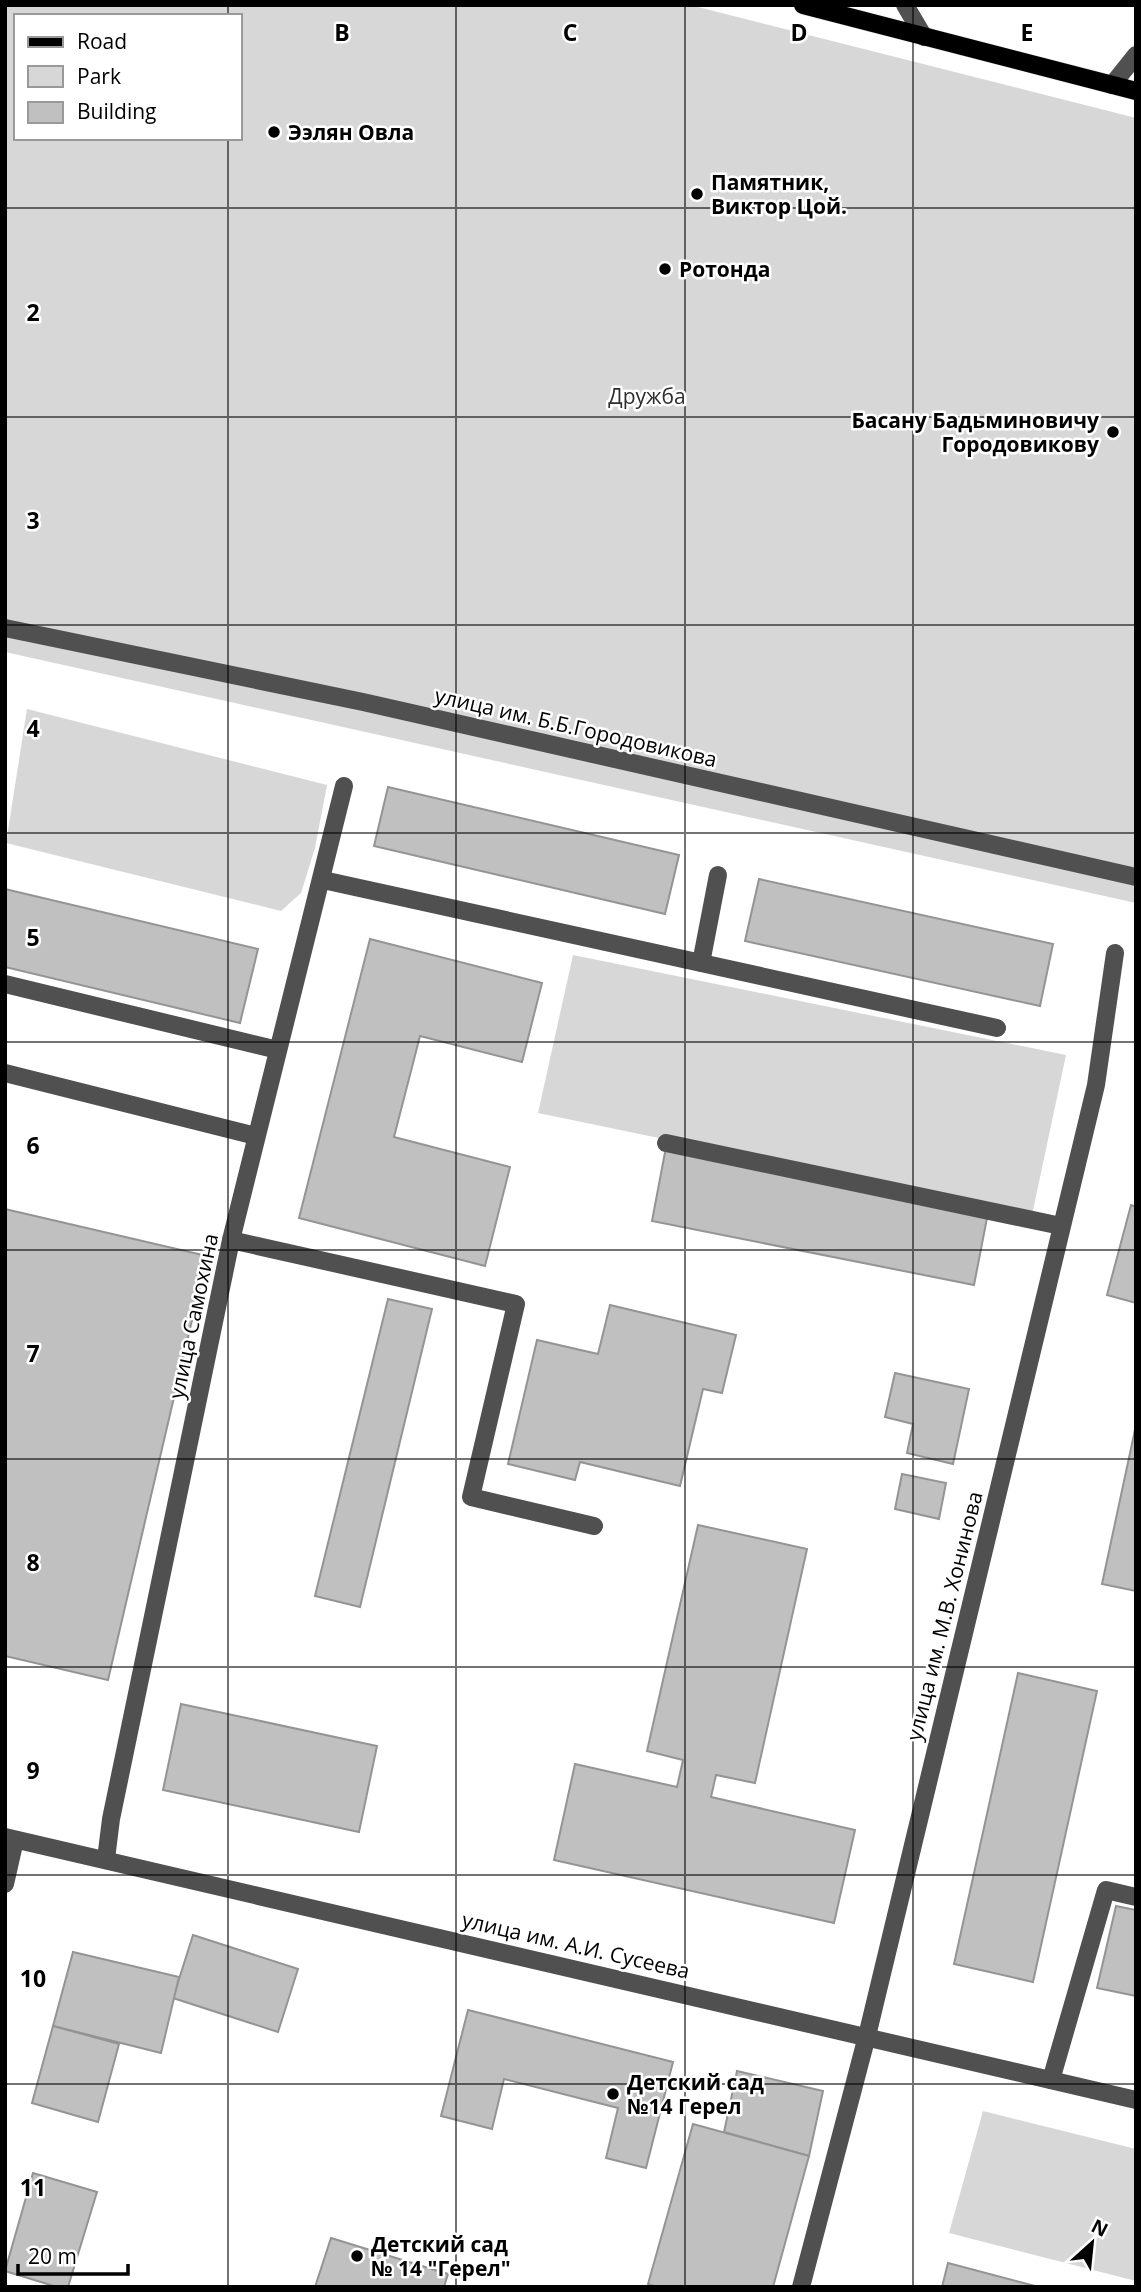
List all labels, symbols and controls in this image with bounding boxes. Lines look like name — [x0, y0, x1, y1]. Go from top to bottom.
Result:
legend — [14, 14, 242, 140]
text: B — [334, 16, 350, 48]
text: C — [563, 16, 577, 48]
text: D — [790, 16, 808, 48]
text: E — [1021, 16, 1033, 48]
text: Road — [77, 27, 127, 55]
text: Park — [77, 62, 121, 90]
text: Building — [77, 97, 156, 125]
place label: Ээлян Овла — [288, 118, 414, 146]
marker: Ээлян Овла — [266, 124, 282, 140]
place label: Памятник, Виктор Цой. — [711, 168, 847, 220]
marker: Памятник, Виктор Цой. — [689, 186, 705, 202]
place label: Ротонда — [679, 255, 770, 283]
marker: Ротонда — [657, 261, 673, 277]
text: 2 — [26, 296, 40, 328]
park label: Дружба — [608, 382, 686, 410]
place label: Басану Бадьминовичу Городовикову — [851, 406, 1099, 458]
marker: Басану Бадьминовичу Городовикову — [1105, 424, 1121, 440]
text: 3 — [26, 504, 40, 536]
street label: улица им. Б.Б.Городовикова — [432, 681, 720, 773]
text: 4 — [26, 712, 40, 744]
text: 5 — [26, 921, 40, 953]
text: 6 — [26, 1129, 40, 1161]
street label: улица Самохина — [162, 1231, 224, 1401]
text: 7 — [26, 1337, 40, 1369]
street label: улица им. М.В. Хонинова — [899, 1488, 989, 1744]
text: 8 — [26, 1546, 40, 1578]
text: 9 — [26, 1754, 40, 1786]
street label: улица им. А.И. Сусеева — [459, 1905, 693, 1985]
text: 10 — [20, 1962, 46, 1994]
place label: Детский сад №14 Герел — [627, 2068, 764, 2120]
marker: Детский сад №14 Герел — [605, 2086, 621, 2102]
text: 11 — [20, 2171, 46, 2203]
north arrow — [1057, 2208, 1127, 2278]
text: N — [1087, 2213, 1113, 2243]
place label: Детский сад № 14 "Герел" — [371, 2230, 511, 2282]
scale bar — [18, 2232, 128, 2276]
text: 20 m — [28, 2242, 77, 2270]
marker: Детский сад № 14 "Герел" — [349, 2248, 365, 2264]

